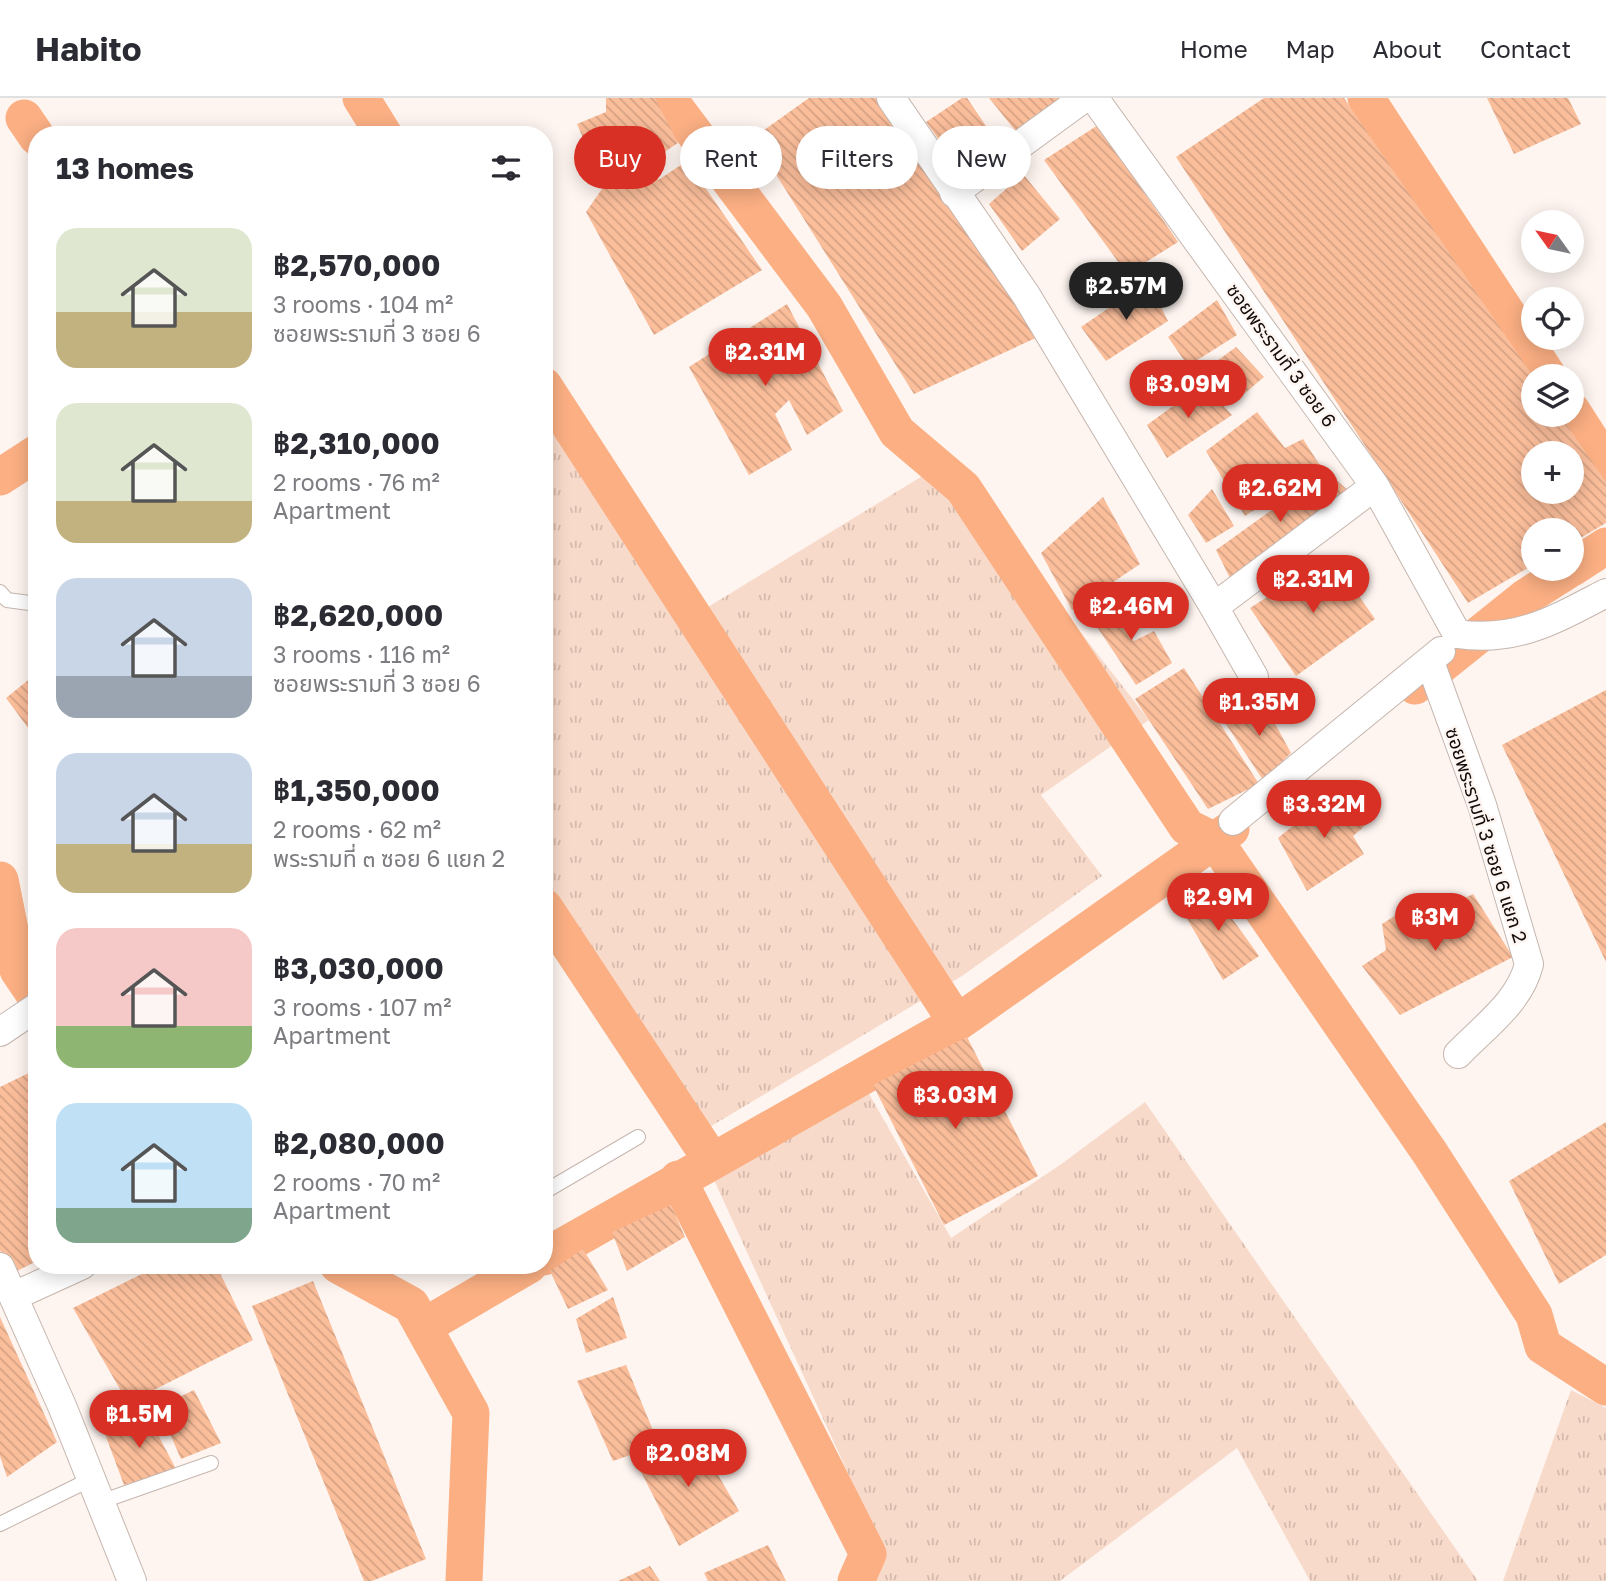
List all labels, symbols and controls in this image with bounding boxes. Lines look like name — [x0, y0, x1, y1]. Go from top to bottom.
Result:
text: Habito — [35, 29, 142, 68]
text: Home — [1180, 34, 1248, 63]
text: Map — [1286, 34, 1335, 63]
text: About — [1373, 34, 1442, 63]
text: Contact — [1480, 34, 1571, 63]
chip: Buy — [574, 126, 666, 189]
chip: Rent — [680, 126, 782, 189]
chip: Filters — [796, 126, 918, 189]
chip: New — [932, 126, 1031, 189]
icon: filters — [487, 149, 525, 187]
text: 13 homes — [56, 150, 194, 186]
north arrow — [1521, 210, 1584, 273]
map controls — [1521, 210, 1584, 581]
text: ฿2,570,000 — [273, 247, 441, 283]
icon: home — [112, 256, 196, 340]
pin: ฿2.57M — [1069, 262, 1183, 322]
text: ฿2.57M — [1085, 271, 1167, 299]
street label: ซอยพระรามที่ 3 ซอย 6 — [1222, 278, 1343, 431]
button: locate — [1521, 287, 1584, 350]
text: 3 rooms · 104 m² — [273, 290, 453, 318]
text: ซอยพระรามที่ 3 ซอย 6 — [273, 319, 481, 347]
pin: ฿2.31M — [708, 328, 822, 388]
text: ฿2.31M — [724, 337, 806, 365]
pin: ฿3.09M — [1131, 360, 1245, 420]
button: layers — [1521, 364, 1584, 427]
text: ฿3.09M — [1146, 369, 1230, 397]
text: ฿2,310,000 — [273, 425, 440, 461]
icon: home — [112, 431, 196, 515]
button: + — [1521, 441, 1584, 504]
pin: ฿2.62M — [1223, 464, 1337, 524]
text: 2 rooms · 76 m² — [273, 468, 440, 496]
text: ฿2.62M — [1238, 473, 1322, 501]
text: Apartment — [273, 496, 391, 524]
button: − — [1521, 518, 1584, 581]
pin: ฿2.31M — [1256, 556, 1370, 615]
text: ฿2.31M — [1272, 564, 1354, 592]
pin: ฿2.46M — [1074, 582, 1188, 642]
text: ฿2.46M — [1089, 591, 1173, 619]
text: ฿2,620,000 — [273, 597, 443, 633]
icon: home — [112, 606, 196, 690]
text: 3 rooms · 116 m² — [273, 640, 450, 668]
text: ซอยพระรามที่ 3 ซอย 6 — [273, 669, 481, 697]
pin: ฿1.35M — [1202, 678, 1316, 738]
text: ฿1.35M — [1218, 687, 1300, 715]
street label: ซอยพระรามที่ 3 ซอย 6 แยก 2 — [1441, 724, 1534, 946]
text: ฿1,350,000 — [273, 772, 440, 808]
pin: ฿3.32M — [1267, 780, 1381, 840]
icon: home — [112, 781, 196, 865]
text: ฿3.32M — [1282, 789, 1366, 817]
text: 2 rooms · 62 m² — [273, 815, 441, 843]
text: พระรามที่ ๓ ซอย 6 แยก 2 — [273, 844, 505, 872]
pin: ฿2.9M — [1169, 874, 1267, 933]
text: ฿2.9M — [1183, 882, 1253, 910]
pin: ฿3M — [1401, 894, 1469, 953]
text: ฿3M — [1411, 902, 1459, 930]
text: ฿3,030,000 — [273, 950, 444, 986]
icon: home — [112, 956, 196, 1040]
text: 3 rooms · 107 m² — [273, 993, 451, 1021]
text: Apartment — [273, 1021, 391, 1049]
pin: ฿3.03M — [898, 1072, 1012, 1131]
text: ฿3.03M — [913, 1080, 997, 1108]
text: ฿2,080,000 — [273, 1125, 445, 1161]
icon: home — [112, 1131, 196, 1215]
text: 2 rooms · 70 m² — [273, 1168, 440, 1196]
text: Apartment — [273, 1196, 391, 1224]
pin: ฿1.5M — [90, 1390, 188, 1450]
text: ฿1.5M — [105, 1399, 173, 1427]
pin: ฿2.08M — [631, 1430, 745, 1489]
text: ฿2.08M — [646, 1438, 730, 1466]

